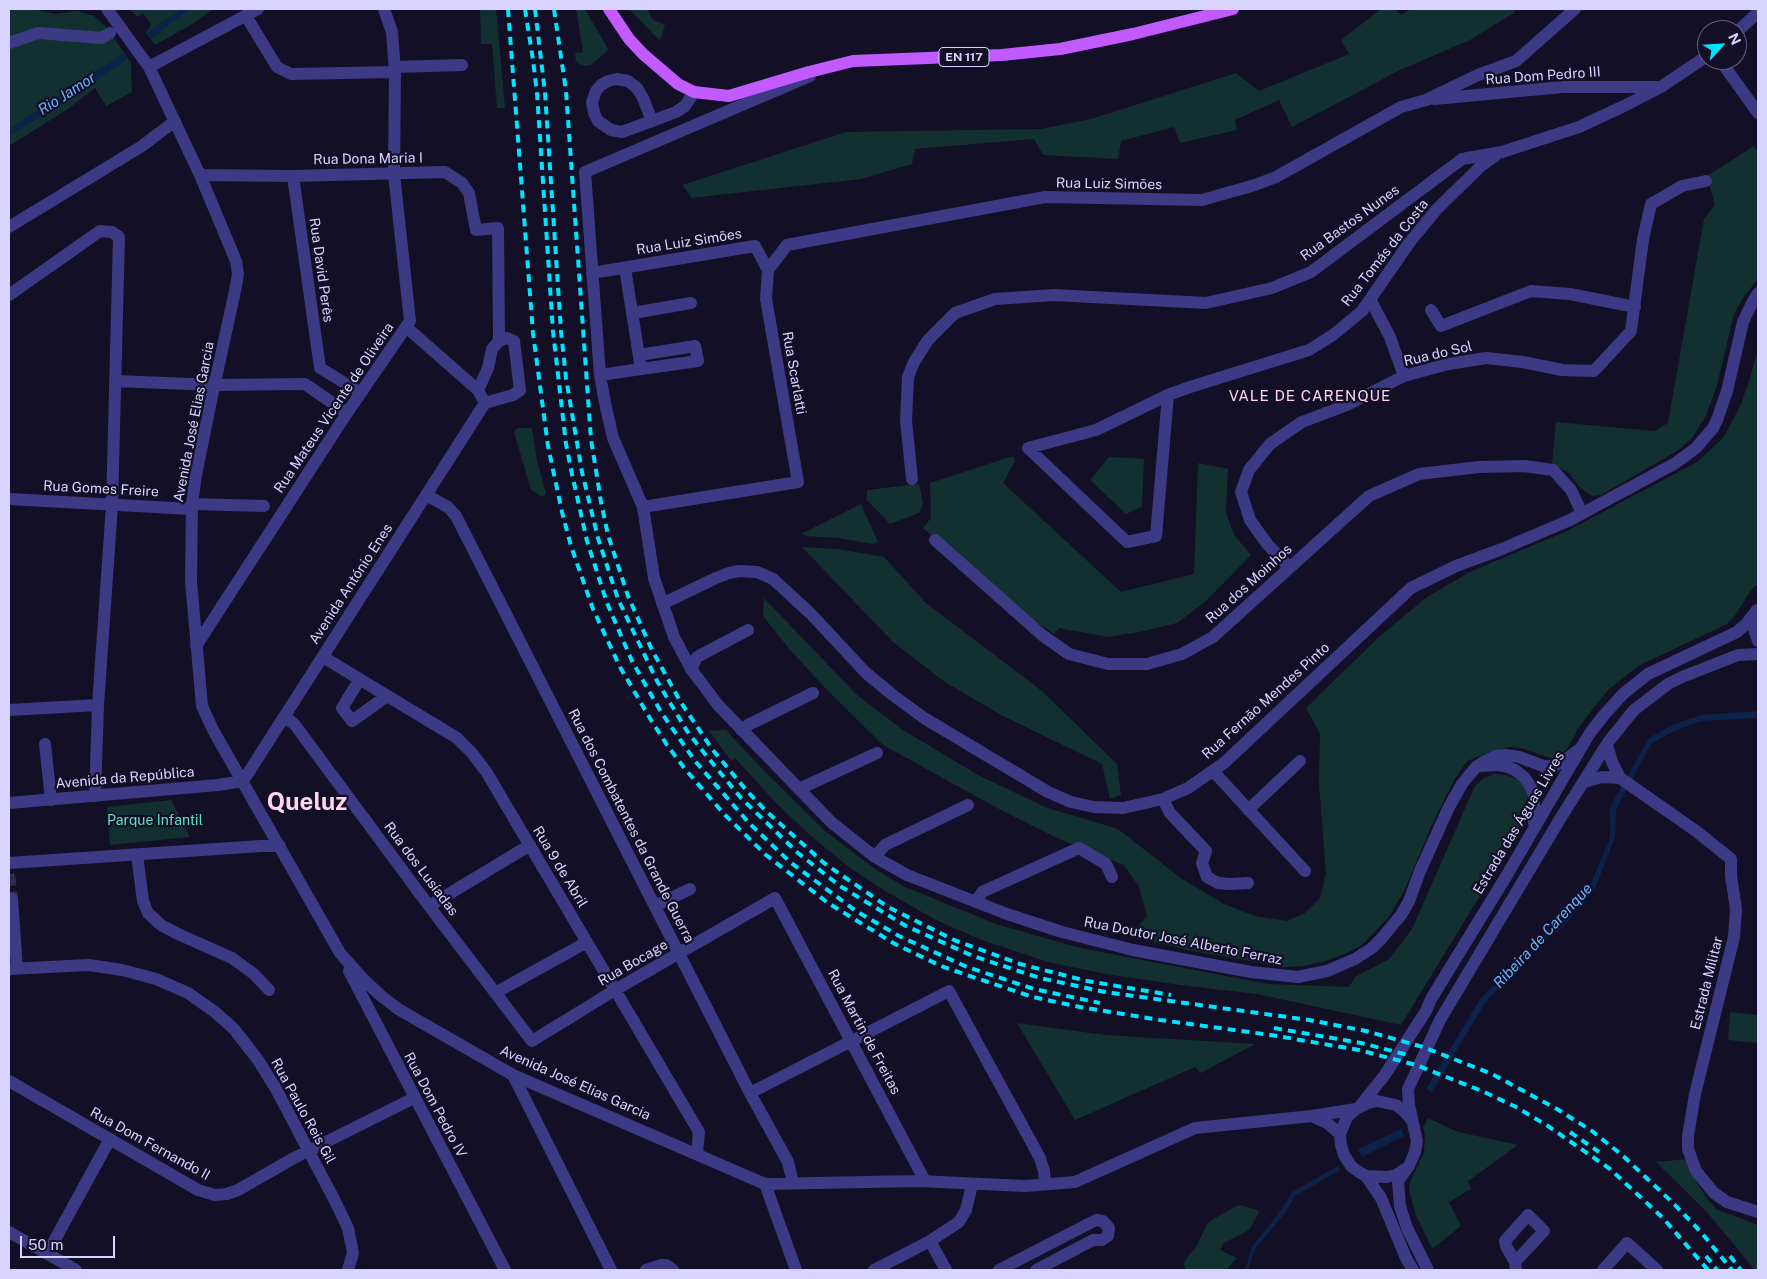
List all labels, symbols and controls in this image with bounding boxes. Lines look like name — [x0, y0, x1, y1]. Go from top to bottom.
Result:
north arrow — [1697, 20, 1747, 70]
text: N — [1725, 30, 1744, 47]
road number: EN 117 — [939, 48, 989, 66]
street label: Rua Dom Pedro III — [1485, 64, 1601, 88]
water label: Rio Jamor — [35, 69, 99, 119]
street label: Rua Dona Maria I — [313, 150, 423, 168]
street label: Rua Luiz Simões — [1056, 175, 1162, 193]
street label: Rua Bastos Nunes — [1297, 182, 1403, 264]
street label: Rua Tomás da Costa — [1338, 196, 1432, 310]
street label: Rua David Perês — [305, 217, 337, 323]
street label: Rua Luiz Simões — [635, 225, 743, 259]
street label: Rua Mateus Vicente de Oliveira — [271, 320, 397, 496]
street label: Rua Scarlatti — [778, 330, 810, 416]
street label: Rua do Sol — [1402, 338, 1474, 370]
street label: Avenida José Elias Garcia — [170, 340, 218, 504]
district label: VALE DE CARENQUE — [1227, 387, 1393, 405]
street label: Rua Gomes Freire — [43, 478, 159, 500]
street label: Avenida António Enes — [306, 521, 396, 647]
street label: Rua dos Moinhos — [1202, 541, 1296, 627]
street label: Rua Fernão Mendes Pinto — [1199, 639, 1333, 763]
street label: Rua dos Combatentes da Grande Guerra — [564, 706, 698, 946]
street label: Estrada das Águas Livres — [1470, 749, 1568, 897]
street label: Avenida da República — [55, 764, 195, 792]
district label: Queluz — [267, 789, 347, 817]
park label: Parque Infantil — [107, 813, 203, 829]
street label: Rua dos Lusíadas — [380, 819, 462, 919]
street label: Rua 9 de Abril — [529, 823, 591, 911]
water label: Ribeira de Carenque — [1490, 880, 1596, 992]
street label: Rua Doutor José Alberto Ferraz — [1082, 914, 1284, 968]
street label: Estrada Militar — [1687, 935, 1727, 1031]
street label: Rua Bocage — [595, 936, 671, 990]
street label: Rua Martin de Freitas — [824, 967, 904, 1097]
street label: Avenida José Elias Garcia — [497, 1042, 653, 1124]
street label: Rua Dom Pedro IV — [400, 1049, 470, 1161]
street label: Rua Paulo Reis Gil — [267, 1055, 339, 1167]
street label: Rua Dom Fernando II — [87, 1104, 213, 1184]
scale bar — [22, 1226, 118, 1258]
text: 50 m — [28, 1236, 63, 1253]

